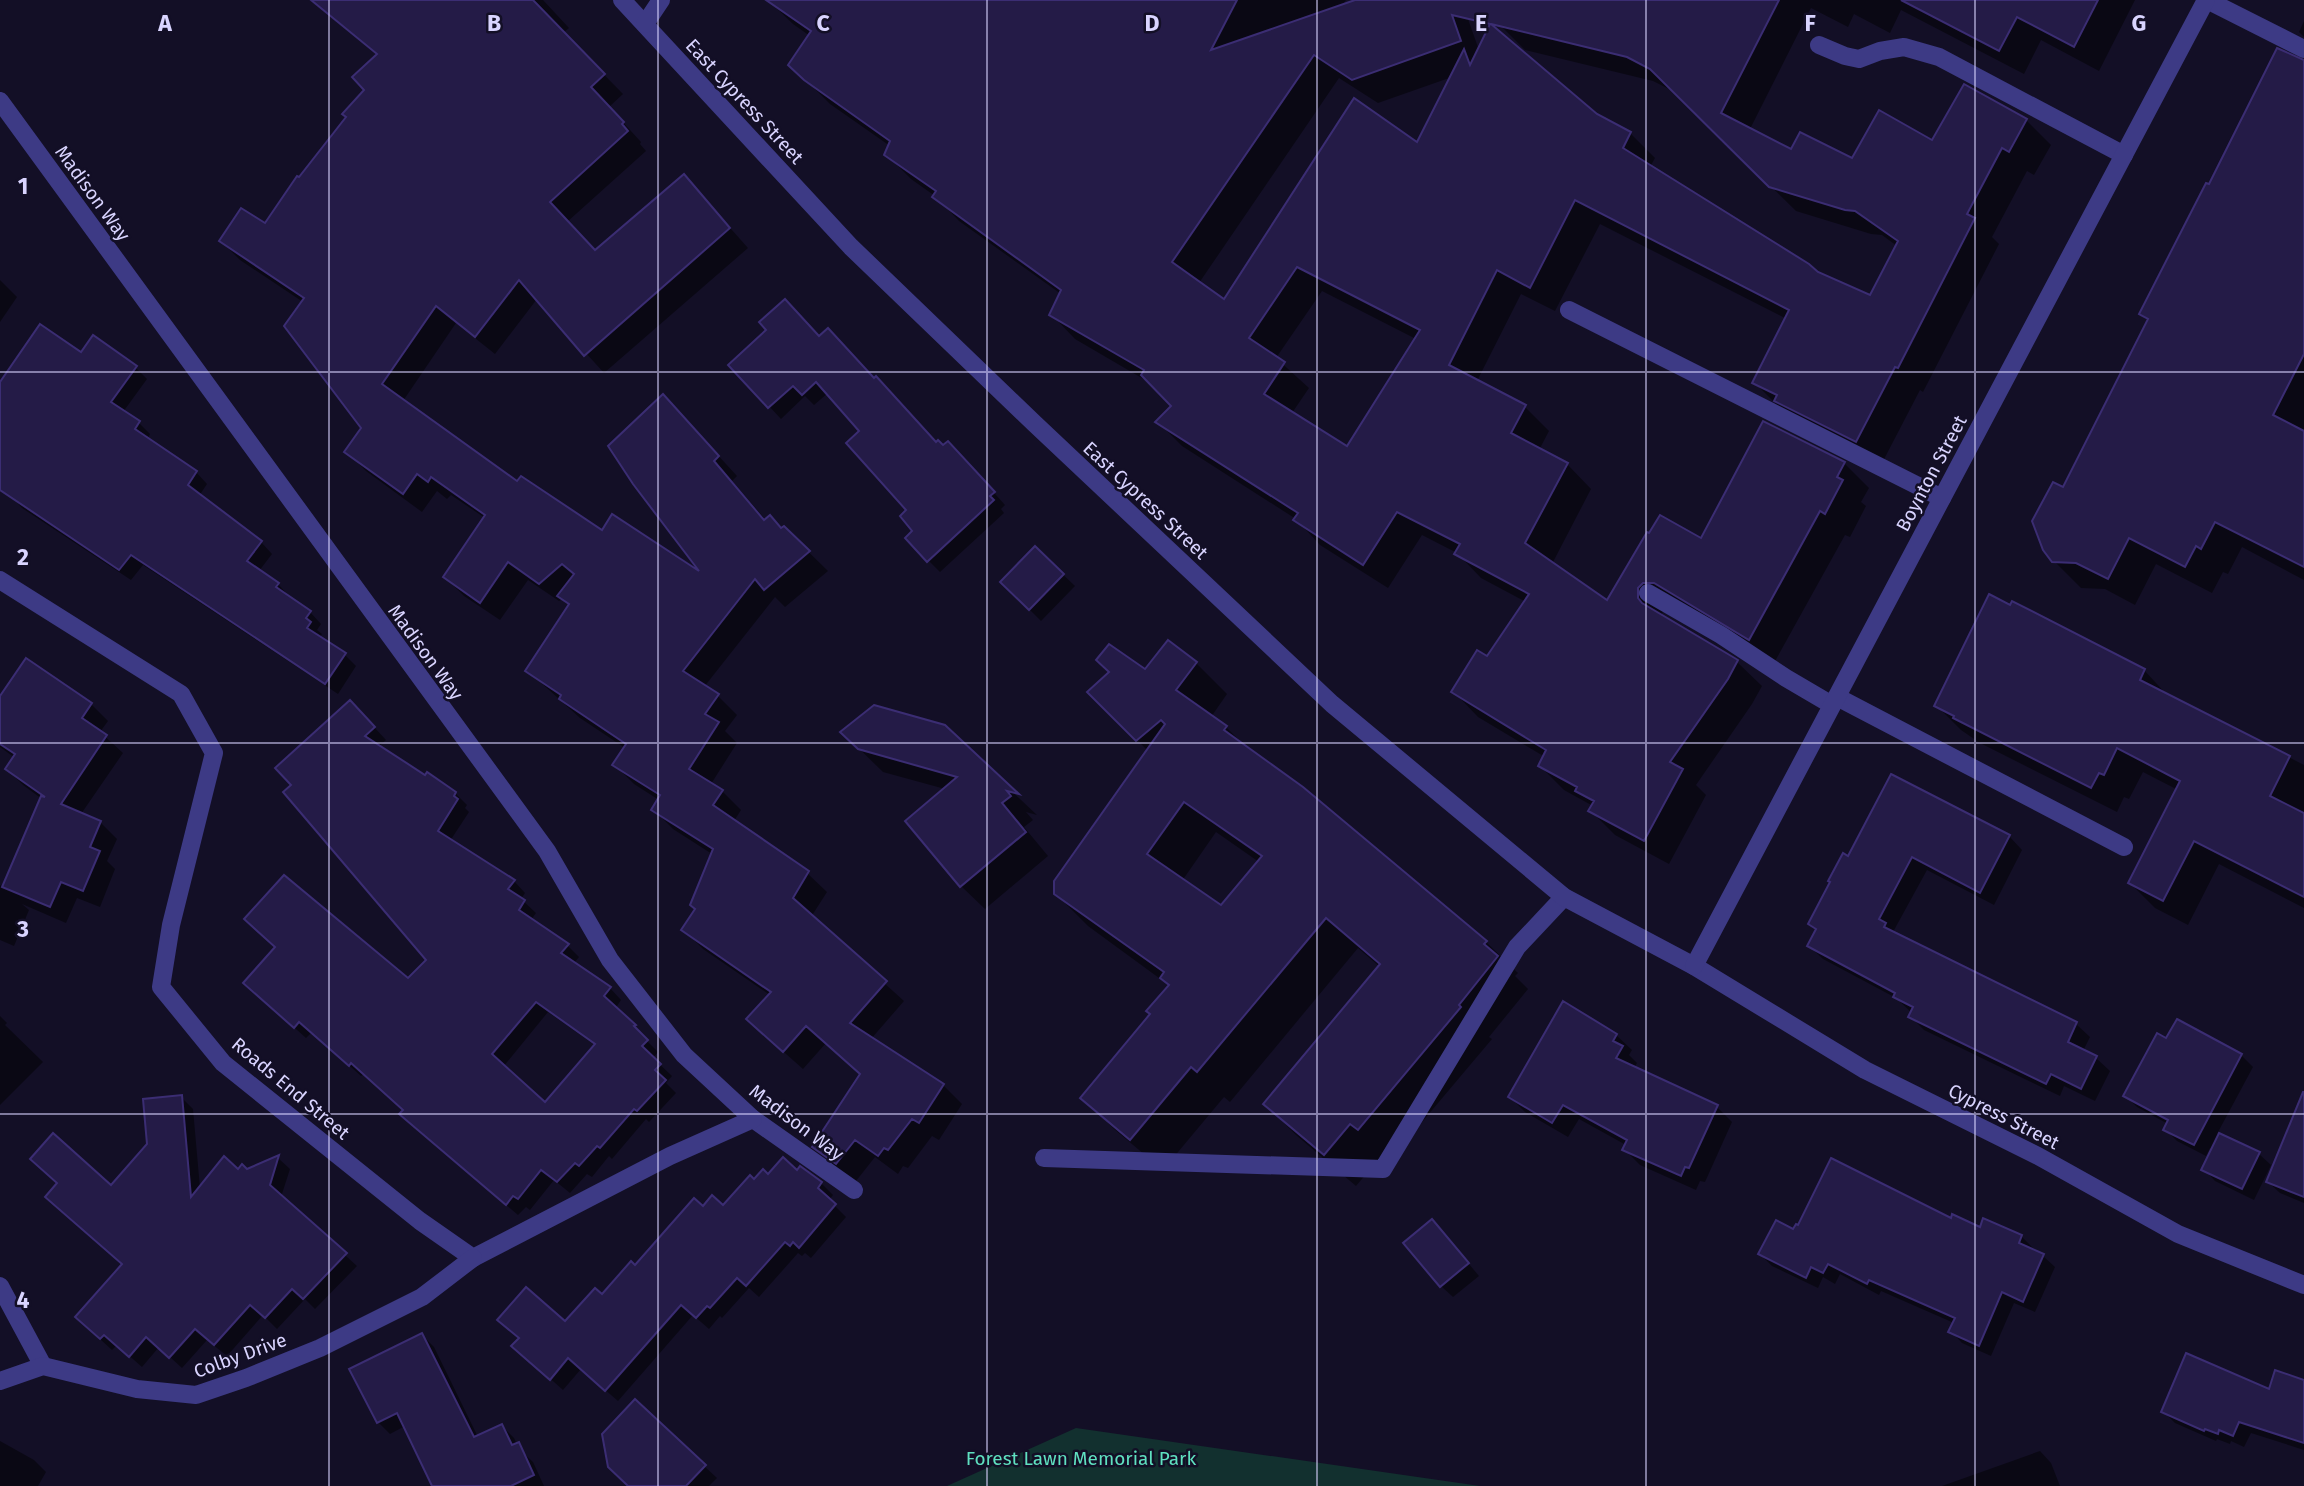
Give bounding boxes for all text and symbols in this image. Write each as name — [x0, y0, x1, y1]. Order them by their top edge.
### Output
text: A — [157, 9, 172, 37]
text: B — [487, 9, 501, 37]
text: C — [816, 9, 830, 37]
text: D — [1145, 9, 1160, 37]
text: E — [1475, 9, 1487, 37]
text: F — [1804, 9, 1816, 37]
text: G — [2132, 9, 2146, 37]
street label: East Cypress Street — [681, 34, 809, 169]
street label: Madison Way — [50, 141, 135, 246]
text: 1 — [18, 172, 28, 200]
street label: Boynton Street — [1891, 411, 1972, 535]
street label: East Cypress Street — [1078, 437, 1213, 564]
text: 2 — [17, 543, 29, 571]
street label: Madison Way — [383, 600, 468, 705]
text: 3 — [16, 915, 29, 943]
street label: Roads End Street — [227, 1032, 354, 1144]
street label: Madison Way — [745, 1079, 849, 1166]
street label: Cypress Street — [1944, 1079, 2063, 1154]
text: 4 — [17, 1286, 30, 1314]
street label: Colby Drive — [191, 1328, 290, 1383]
park label: Forest Lawn Memorial Park — [966, 1447, 1196, 1470]

